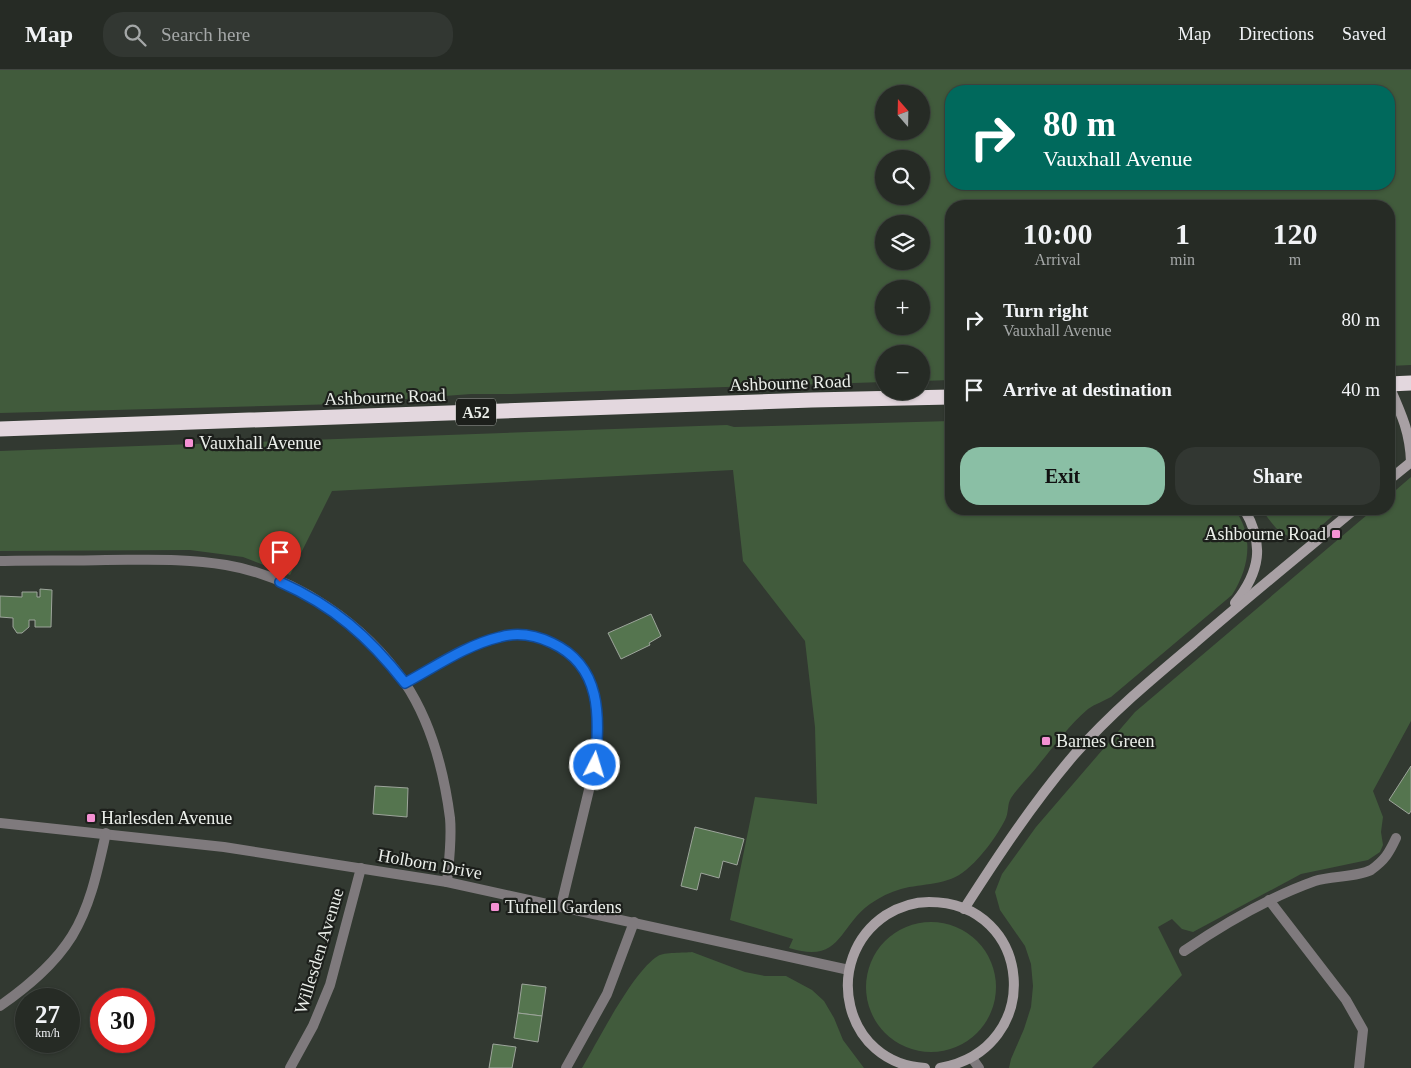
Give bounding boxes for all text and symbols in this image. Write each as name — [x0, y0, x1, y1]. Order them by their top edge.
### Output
search box — [103, 12, 453, 57]
text: Map — [25, 21, 73, 47]
icon: search — [121, 21, 149, 49]
text: Search here — [161, 24, 250, 45]
text: Map — [1178, 24, 1211, 44]
text: Directions — [1239, 24, 1314, 44]
text: Saved — [1342, 24, 1386, 44]
north arrow — [875, 85, 930, 140]
map controls — [875, 85, 930, 400]
icon: right — [960, 105, 1025, 170]
text: 80 m — [1043, 105, 1116, 144]
text: Vauxhall Avenue — [1043, 146, 1192, 171]
button: search — [875, 150, 930, 205]
button: layers — [875, 215, 930, 270]
text: 10:00 — [1023, 217, 1093, 250]
text: 1 — [1175, 217, 1190, 250]
text: 120 — [1272, 217, 1317, 250]
text: Arrival — [1034, 251, 1081, 268]
text: min — [1170, 251, 1195, 268]
text: m — [1289, 251, 1301, 268]
button: + — [875, 280, 930, 335]
text: Turn right — [1003, 300, 1088, 321]
icon: right — [960, 306, 988, 334]
text: 80 m — [1341, 309, 1380, 330]
text: Vauxhall Avenue — [1003, 322, 1112, 339]
button: − — [875, 345, 930, 400]
street label: Ashbourne Road — [729, 371, 851, 395]
icon: arrive — [960, 376, 988, 404]
text: Arrive at destination — [1003, 379, 1172, 400]
text: 40 m — [1341, 379, 1380, 400]
street label: Ashbourne Road — [324, 385, 446, 409]
road number: A52 — [456, 398, 496, 426]
place label: Vauxhall Avenue — [199, 433, 321, 453]
marker: Vauxhall Avenue — [183, 437, 195, 449]
button: Exit — [960, 447, 1165, 505]
button: Share — [1175, 447, 1380, 505]
place label: Ashbourne Road — [1205, 524, 1326, 544]
marker: Ashbourne Road — [1330, 528, 1342, 540]
pin — [259, 531, 301, 582]
icon: arrive — [266, 538, 294, 566]
place label: Barnes Green — [1056, 731, 1154, 751]
marker: Barnes Green — [1040, 735, 1052, 747]
position arrow — [568, 738, 620, 790]
place label: Harlesden Avenue — [101, 808, 232, 828]
marker: Harlesden Avenue — [85, 812, 97, 824]
street label: Holborn Drive — [376, 845, 484, 883]
street label: Willesden Avenue — [290, 886, 348, 1016]
place label: Tufnell Gardens — [505, 897, 622, 917]
marker: Tufnell Gardens — [489, 901, 501, 913]
speed limit sign: 30 — [90, 988, 155, 1053]
text: 27 — [35, 1001, 60, 1028]
text: km/h — [35, 1026, 60, 1040]

